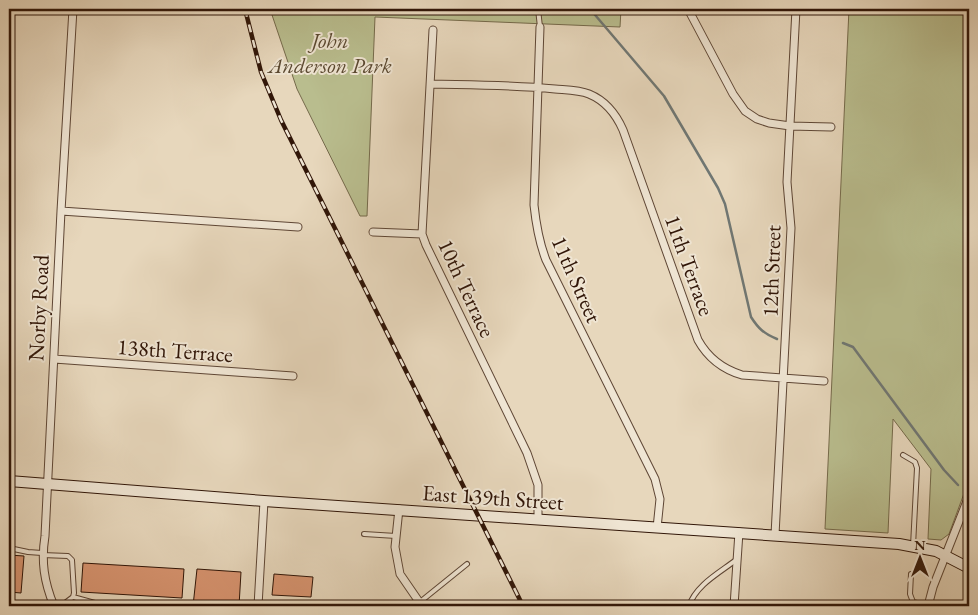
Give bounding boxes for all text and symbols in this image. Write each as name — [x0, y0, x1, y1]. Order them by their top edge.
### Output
park label: John Anderson Park — [266, 26, 392, 80]
street label: 11th Terrace — [658, 211, 721, 320]
street label: 12th Street — [755, 224, 788, 318]
street label: 11th Street — [545, 231, 609, 327]
street label: 10th Terrace — [431, 234, 502, 342]
street label: Norby Road — [21, 253, 56, 362]
street label: 138th Terrace — [116, 332, 234, 369]
street label: East 139th Street — [421, 478, 565, 517]
north arrow — [896, 532, 946, 582]
text: N — [914, 536, 926, 554]

